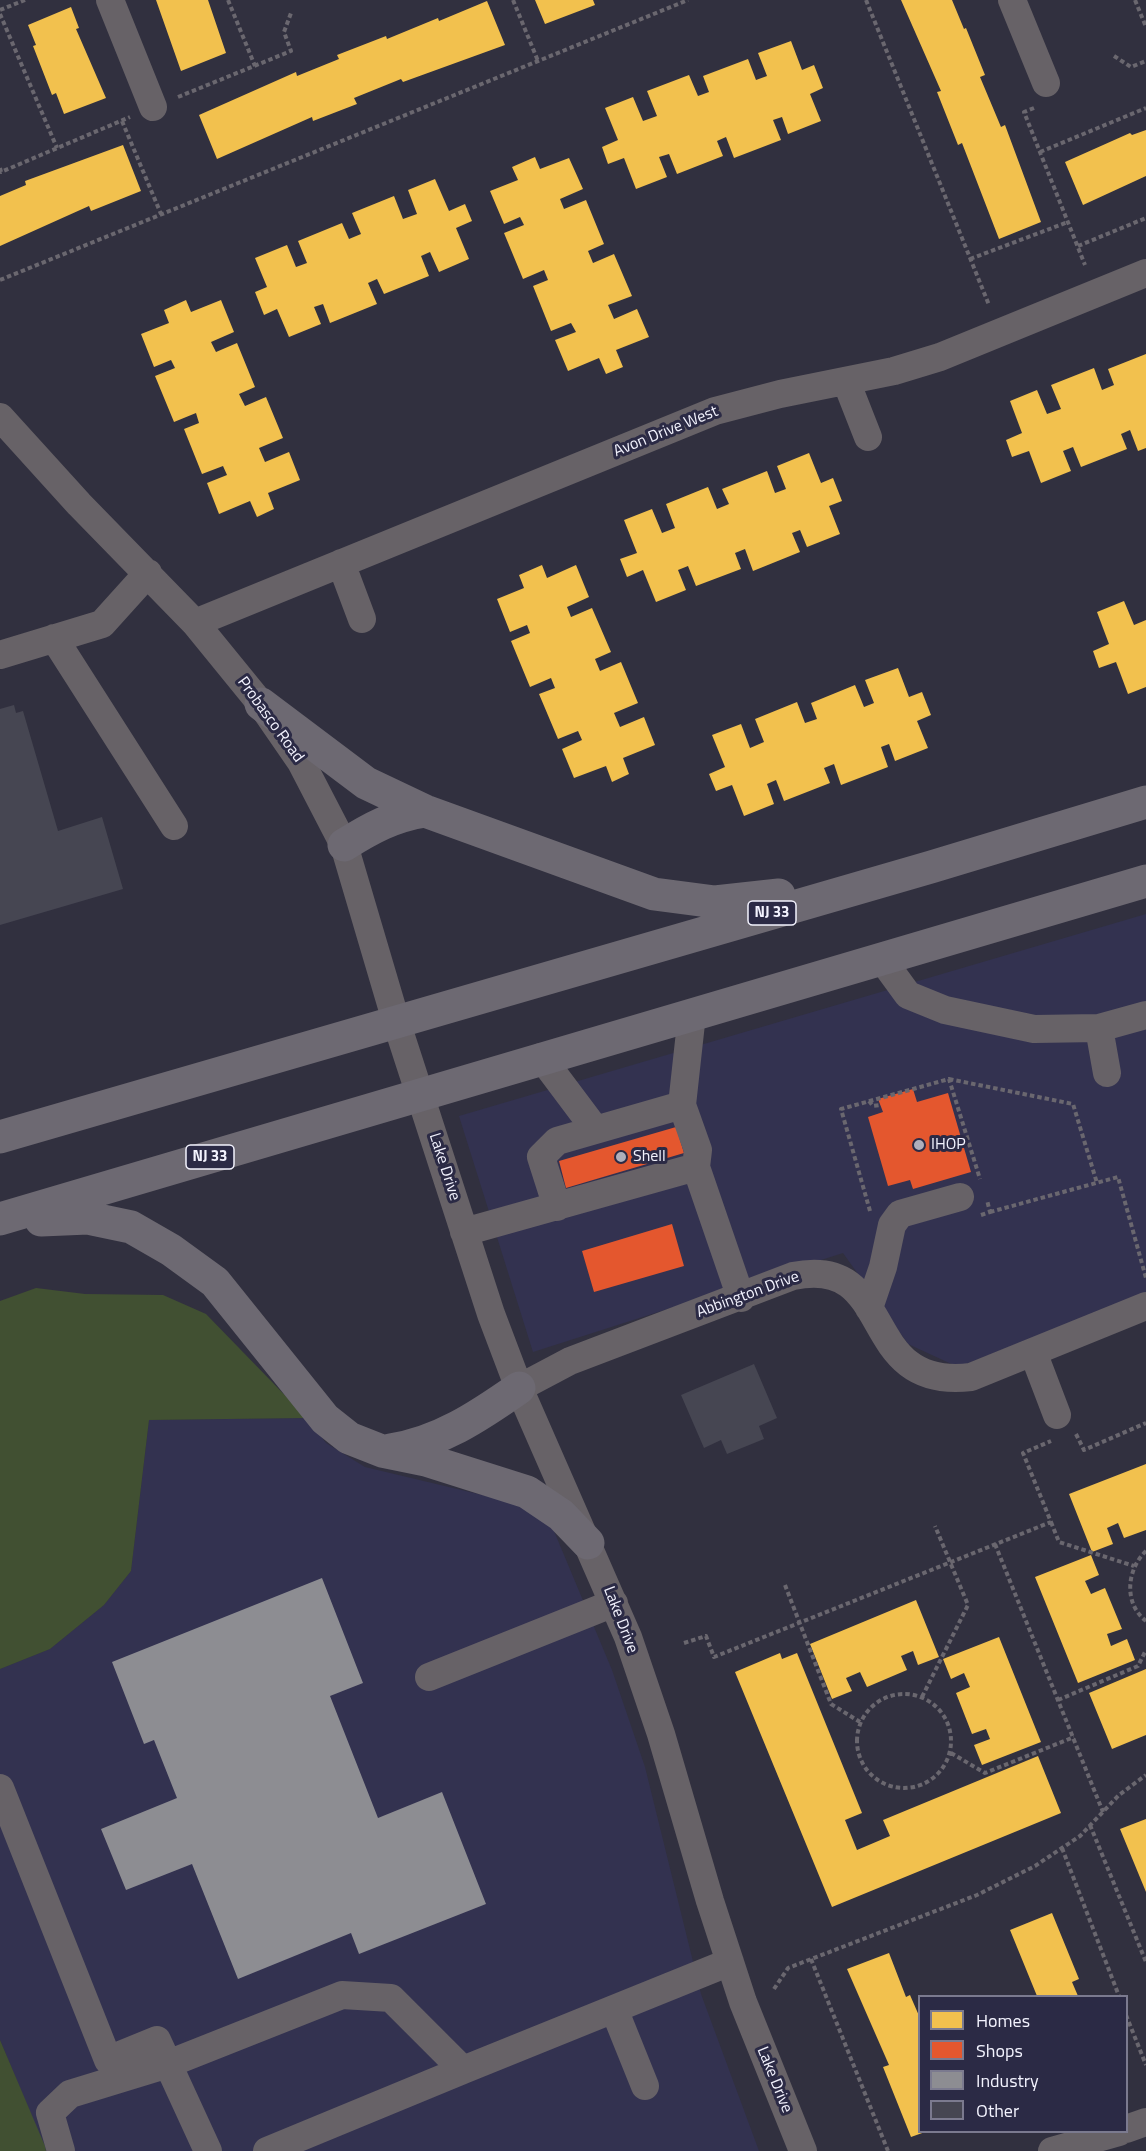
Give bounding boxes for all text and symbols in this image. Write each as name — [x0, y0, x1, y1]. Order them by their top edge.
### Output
street label: Avon Drive West — [611, 402, 721, 462]
street label: Probasco Road — [233, 674, 307, 766]
road number: NJ 33 — [748, 901, 796, 925]
street label: Lake Drive — [424, 1131, 464, 1203]
place label: IHOP — [931, 1135, 966, 1155]
marker: IHOP — [912, 1138, 926, 1152]
road number: NJ 33 — [186, 1145, 234, 1169]
place label: Shell — [633, 1147, 666, 1167]
marker: Shell — [614, 1150, 628, 1164]
street label: Abbington Drive — [694, 1268, 802, 1322]
street label: Lake Drive — [599, 1584, 641, 1656]
legend — [918, 1995, 1128, 2133]
text: Homes — [976, 2007, 1030, 2034]
text: Shops — [976, 2037, 1023, 2064]
street label: Lake Drive — [752, 2044, 796, 2116]
text: Industry — [976, 2067, 1039, 2094]
text: Other — [976, 2097, 1019, 2124]

